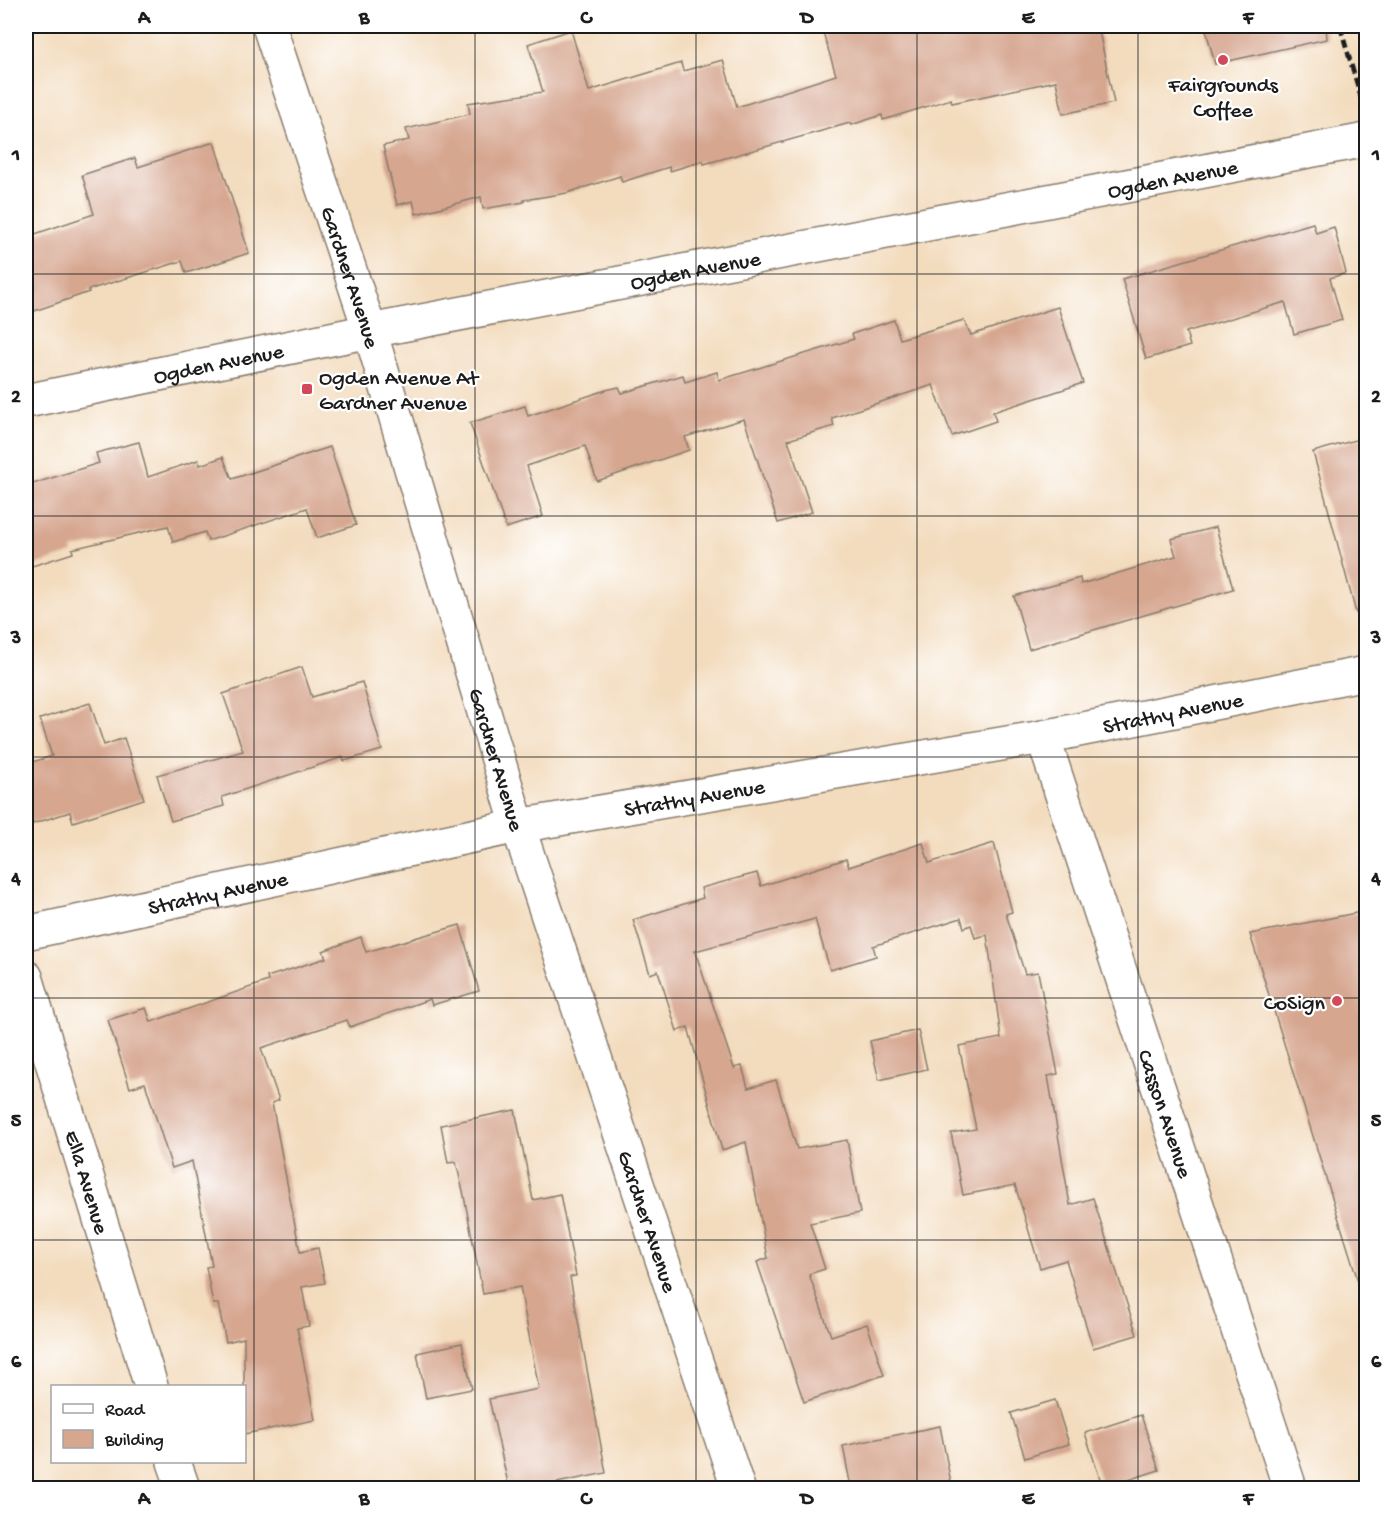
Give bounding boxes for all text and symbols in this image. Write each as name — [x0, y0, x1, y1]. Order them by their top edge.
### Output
text: A — [137, 8, 152, 31]
text: B — [358, 8, 370, 31]
text: C — [580, 8, 594, 31]
text: D — [798, 8, 814, 31]
text: E — [1022, 8, 1036, 31]
text: F — [1242, 8, 1255, 31]
marker: Fairgrounds Coffee — [1216, 53, 1230, 67]
place label: Fairgrounds Coffee — [1167, 74, 1279, 125]
text: 1 — [11, 145, 20, 168]
text: 1 — [1371, 145, 1380, 168]
street label: Ogden Avenue — [1106, 156, 1241, 206]
street label: Gardner Avenue — [313, 204, 384, 352]
street label: Ogden Avenue — [629, 247, 764, 298]
street label: Ogden Avenue — [152, 340, 287, 392]
place label: Ogden Avenue At Gardner Avenue — [319, 367, 480, 418]
marker: Ogden Avenue At Gardner Avenue — [300, 382, 314, 396]
text: 2 — [11, 387, 21, 410]
text: 2 — [1371, 387, 1381, 410]
text: 3 — [10, 628, 21, 651]
text: 3 — [1370, 628, 1381, 651]
street label: Gardner Avenue — [461, 686, 528, 835]
street label: Strathy Avenue — [1101, 689, 1246, 742]
street label: Strathy Avenue — [622, 775, 768, 825]
street label: Strathy Avenue — [146, 867, 291, 923]
text: 4 — [10, 869, 21, 892]
text: 4 — [1370, 869, 1381, 892]
place label: CoSign — [1264, 992, 1326, 1018]
marker: CoSign — [1330, 994, 1344, 1008]
street label: Casson Avenue — [1130, 1047, 1196, 1183]
text: 5 — [11, 1111, 22, 1134]
text: 5 — [1371, 1111, 1382, 1134]
street label: Ella Avenue — [57, 1128, 113, 1238]
street label: Gardner Avenue — [610, 1148, 681, 1297]
text: 6 — [11, 1352, 22, 1375]
text: 6 — [1371, 1352, 1382, 1375]
legend — [51, 1385, 246, 1463]
text: Road — [105, 1401, 146, 1422]
text: Building — [104, 1431, 164, 1452]
text: A — [137, 1489, 152, 1512]
text: B — [358, 1489, 370, 1512]
text: C — [580, 1489, 594, 1512]
text: D — [798, 1489, 814, 1512]
text: E — [1022, 1489, 1036, 1512]
text: F — [1242, 1489, 1255, 1512]

